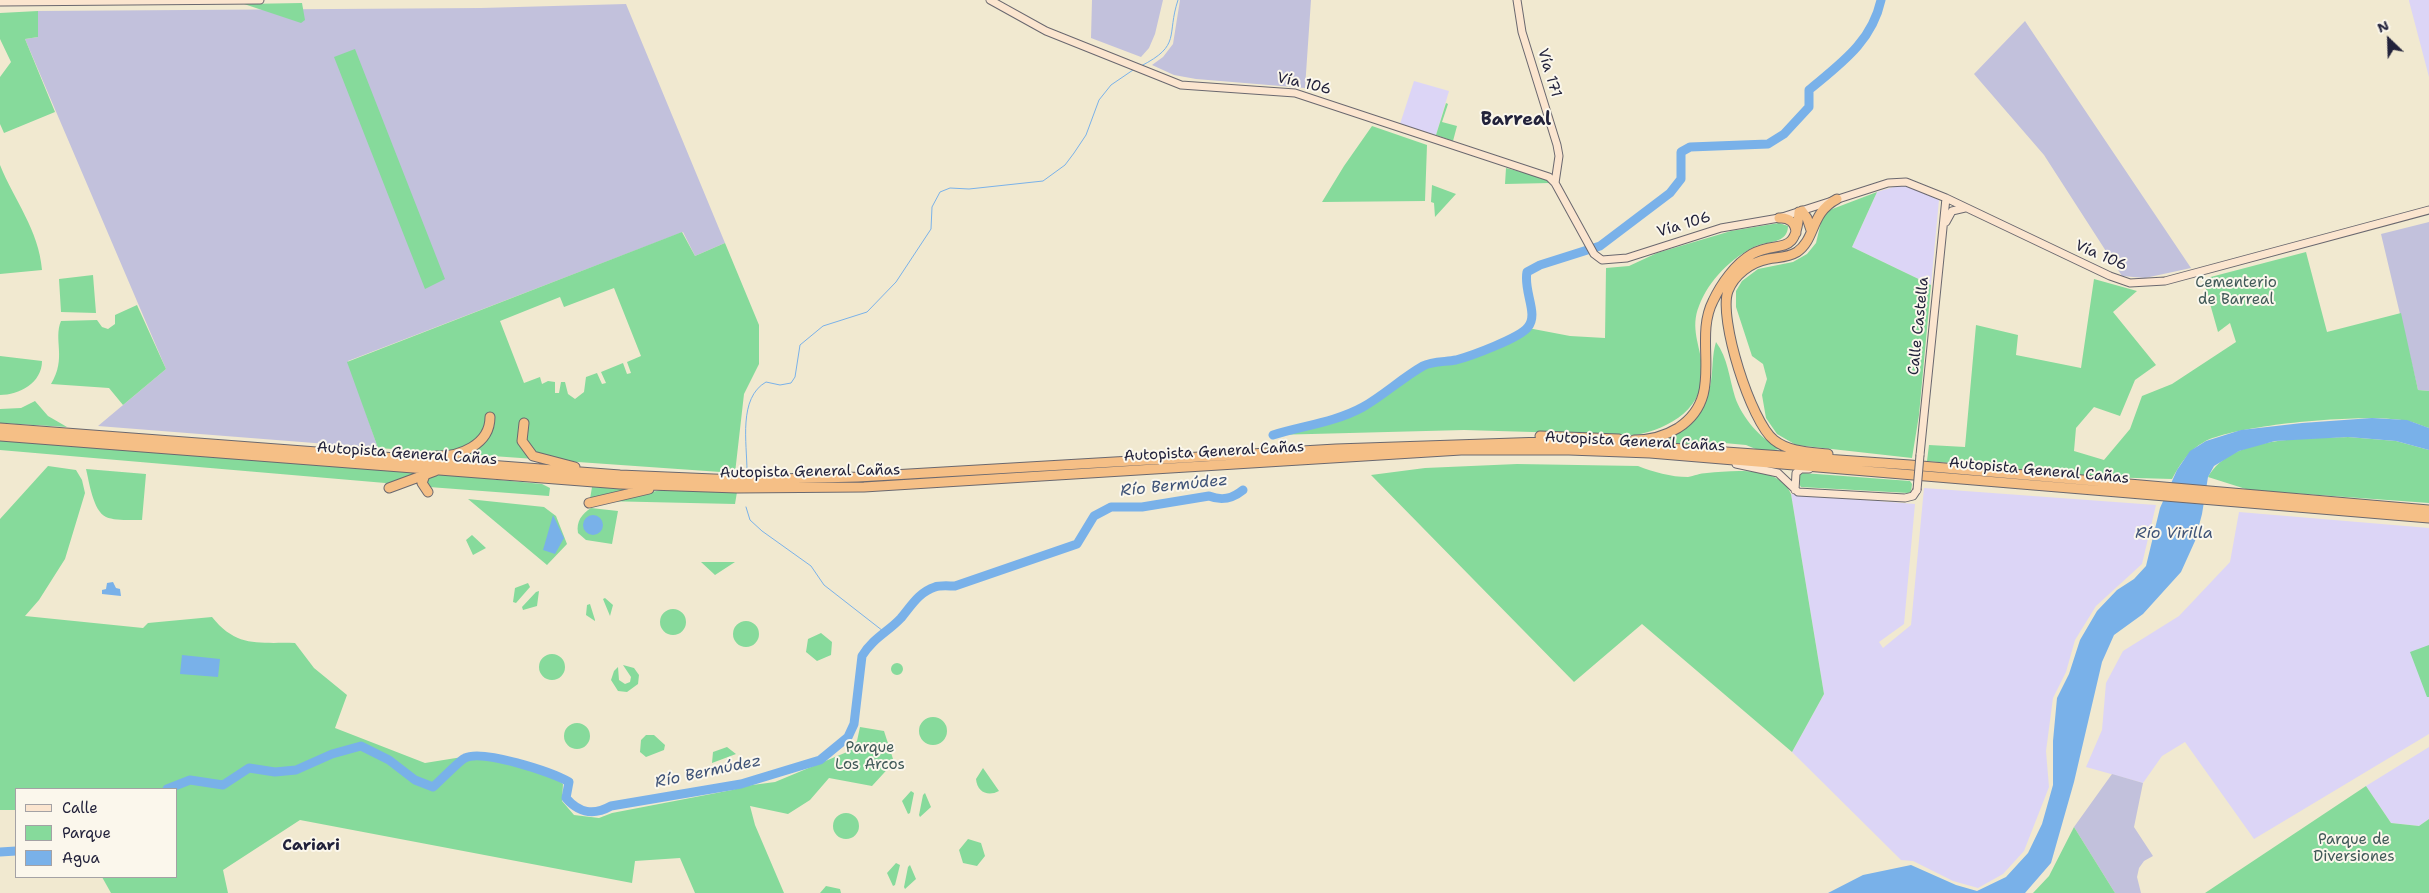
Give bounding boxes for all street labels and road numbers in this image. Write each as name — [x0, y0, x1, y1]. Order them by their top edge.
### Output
street label: Vía 171 — [1533, 47, 1565, 99]
street label: Vía 106 — [1275, 69, 1333, 99]
street label: Vía 106 — [1655, 208, 1713, 242]
street label: Vía 106 — [2072, 237, 2130, 275]
street label: Calle Castella — [1905, 276, 1933, 376]
street label: Autopista General Cañas — [1544, 428, 1726, 456]
street label: Autopista General Cañas — [1123, 438, 1305, 466]
street label: Autopista General Cañas — [316, 439, 498, 469]
street label: Autopista General Cañas — [1948, 454, 2130, 488]
street label: Autopista General Cañas — [719, 461, 901, 483]

